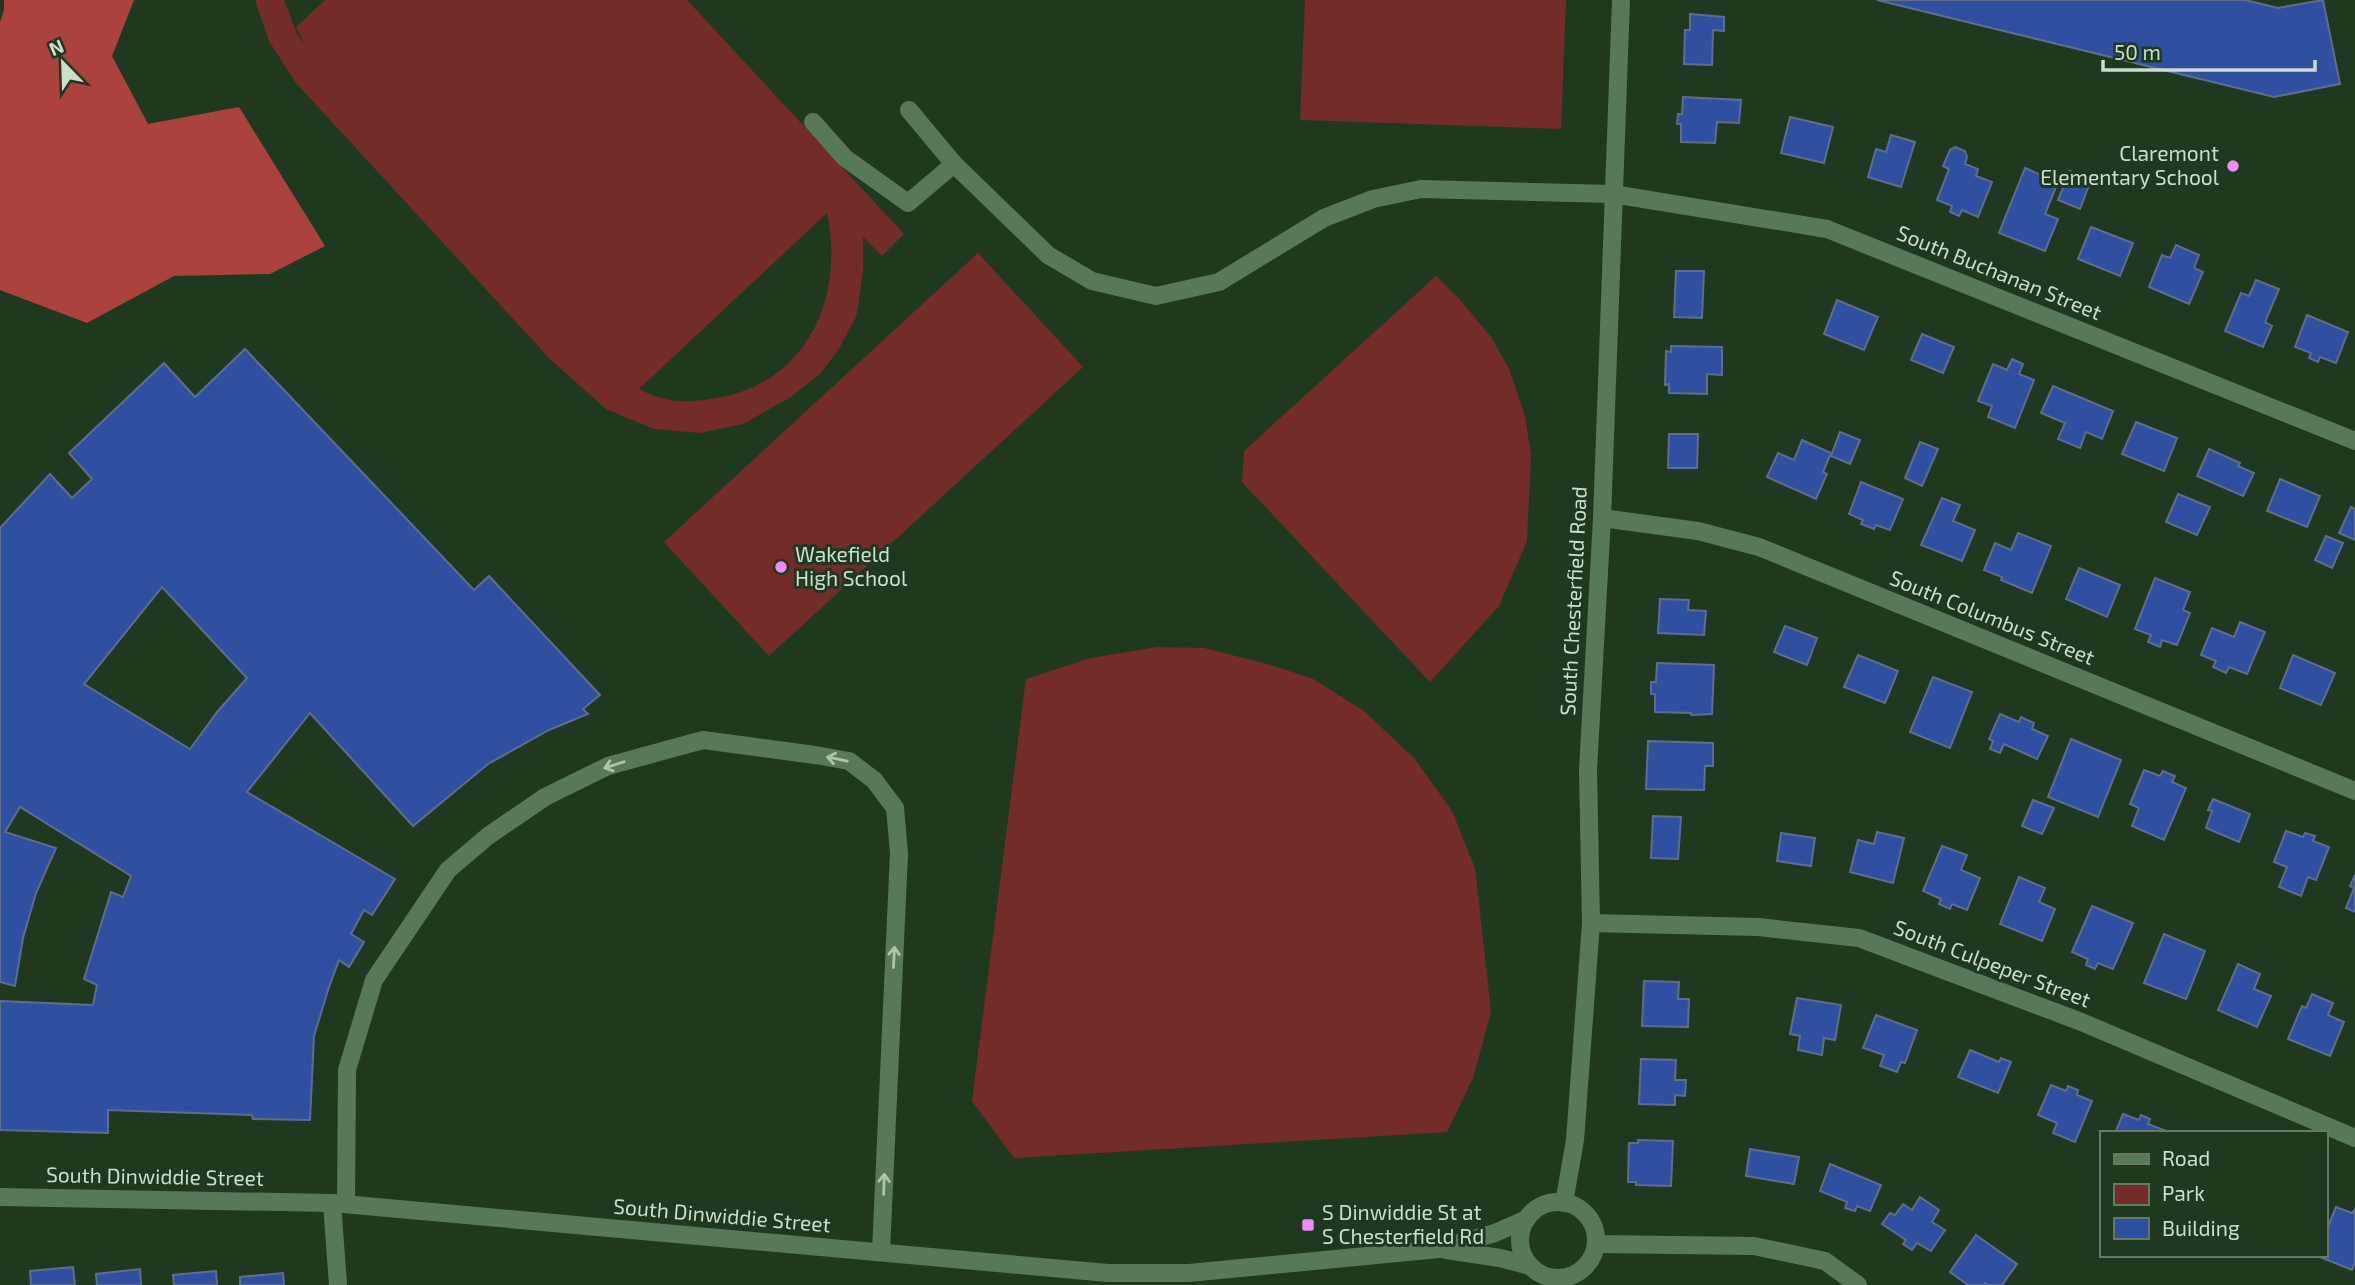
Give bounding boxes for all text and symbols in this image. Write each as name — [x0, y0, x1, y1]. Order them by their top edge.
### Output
north arrow — [28, 28, 98, 98]
scale bar — [2103, 28, 2315, 72]
text: N — [45, 34, 67, 60]
text: 50 m — [2114, 39, 2161, 64]
place label: Claremont Elementary School — [2040, 140, 2220, 189]
marker: Claremont Elementary School — [2225, 158, 2241, 174]
street label: South Buchanan Street — [1894, 219, 2106, 324]
street label: South Chesterfield Road — [1554, 486, 1591, 716]
place label: Wakefield High School — [795, 541, 908, 590]
marker: Wakefield High School — [773, 559, 789, 575]
street label: South Columbus Street — [1886, 564, 2099, 669]
one-way arrow — [826, 752, 849, 766]
one-way arrow — [603, 759, 625, 772]
street label: South Culpeper Street — [1891, 914, 2094, 1012]
one-way arrow — [888, 945, 901, 968]
legend — [2100, 1131, 2327, 1257]
text: Road — [2162, 1145, 2210, 1170]
street label: South Dinwiddie Street — [46, 1161, 264, 1190]
one-way arrow — [878, 1173, 891, 1196]
text: Park — [2162, 1180, 2205, 1205]
street label: South Dinwiddie Street — [612, 1193, 832, 1236]
place label: S Dinwiddie St at S Chesterfield Rd — [1322, 1199, 1484, 1248]
text: Building — [2162, 1215, 2240, 1240]
marker: S Dinwiddie St at S Chesterfield Rd — [1300, 1217, 1316, 1233]

